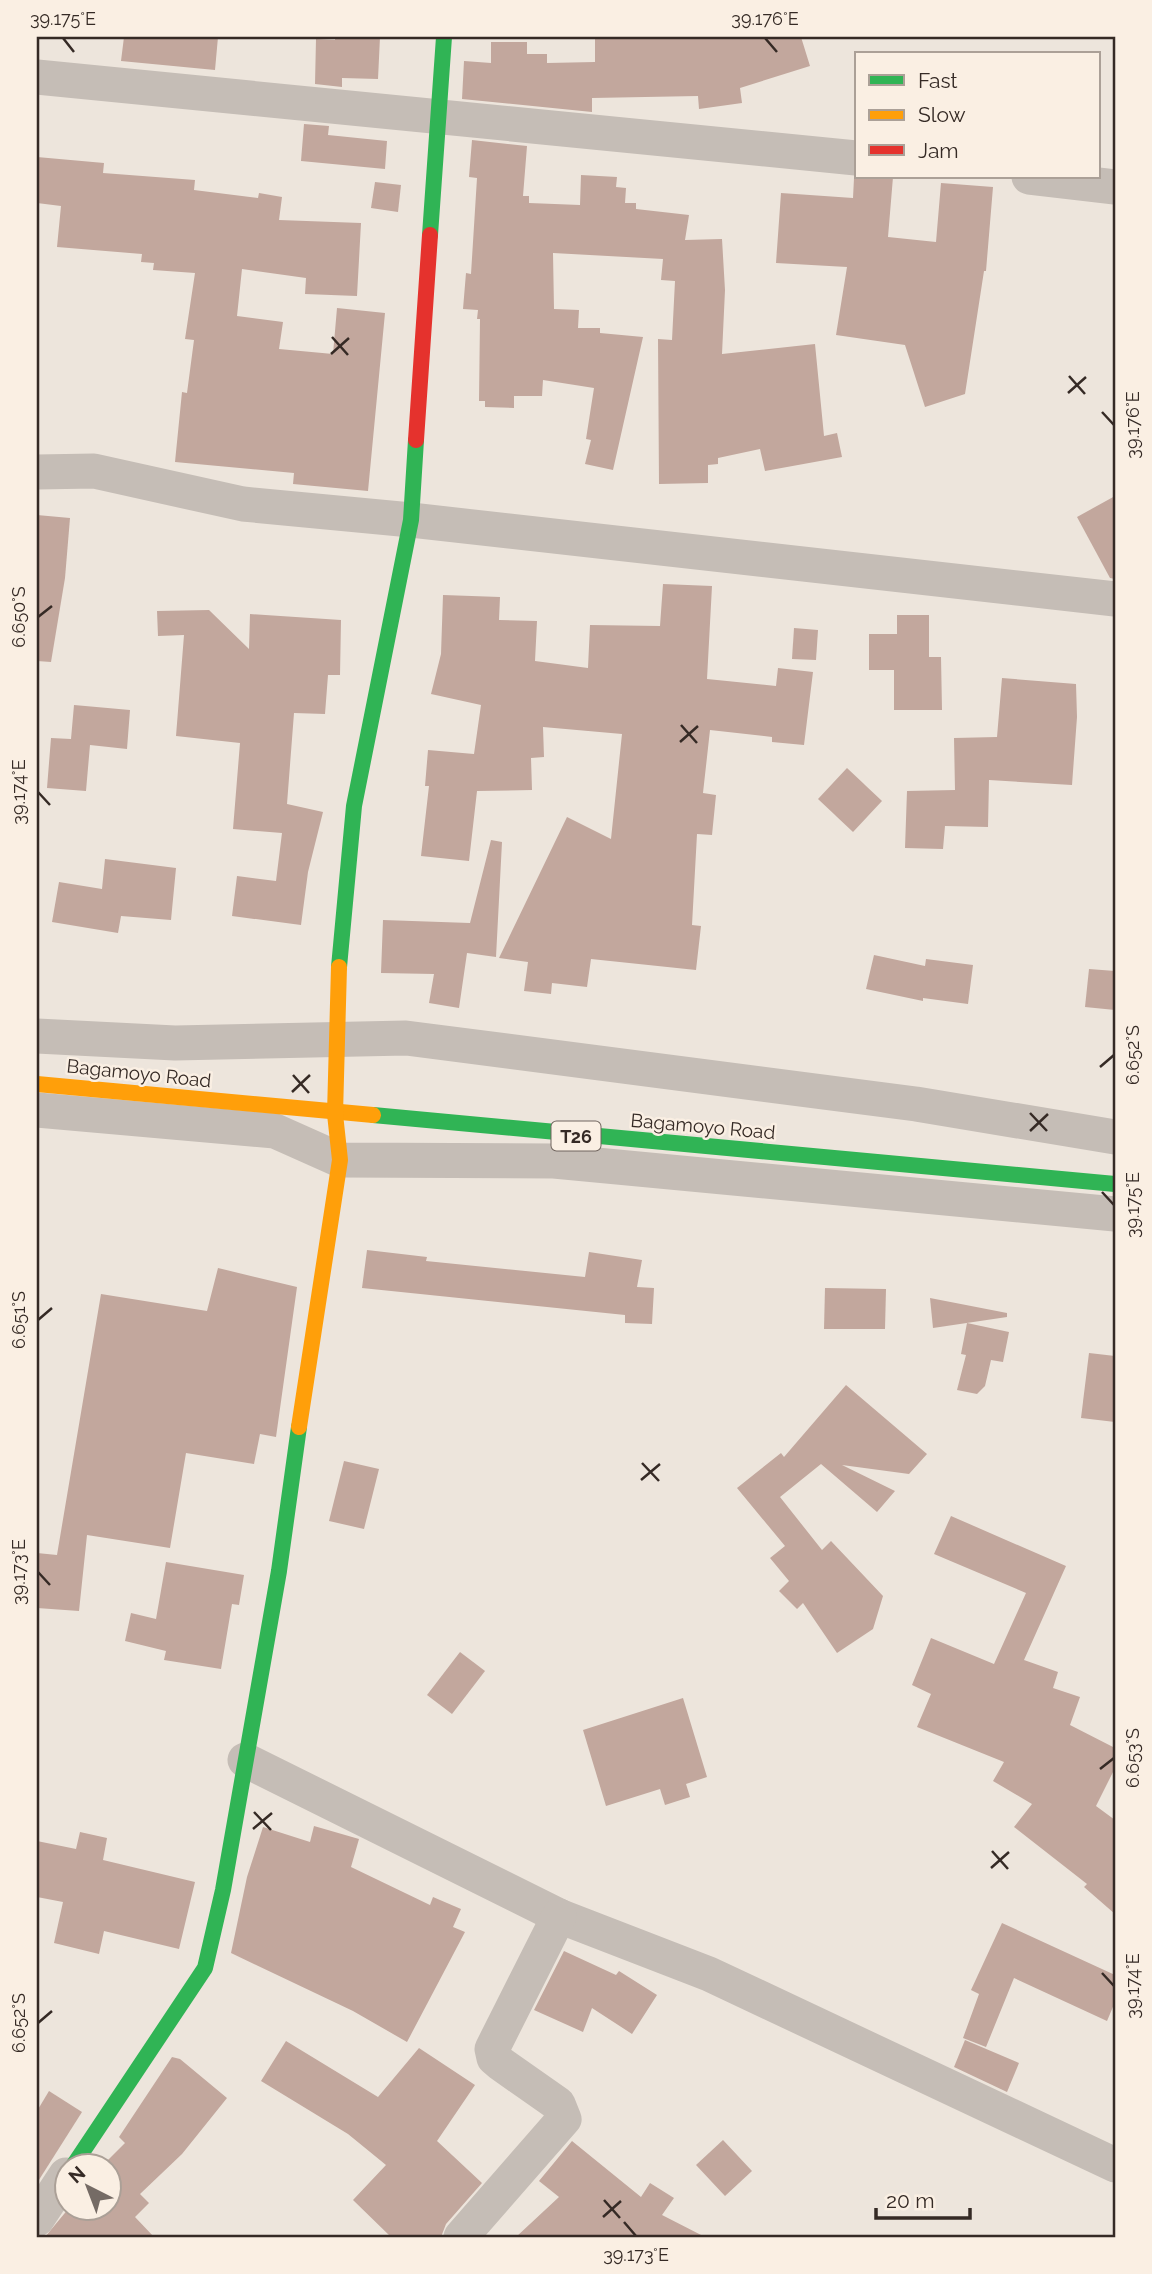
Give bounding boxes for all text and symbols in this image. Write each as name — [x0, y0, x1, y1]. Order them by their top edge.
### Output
text: 39.175°E — [30, 8, 96, 29]
text: 39.176°E — [731, 8, 799, 29]
legend — [855, 52, 1100, 178]
text: Fast — [918, 68, 958, 93]
text: Slow — [918, 102, 966, 127]
text: Jam — [918, 138, 959, 163]
text: 39.176°E — [1122, 391, 1143, 459]
text: 6.650°S — [8, 586, 29, 648]
text: 39.174°E — [8, 759, 29, 825]
text: 6.652°S — [1122, 1025, 1143, 1085]
street label: Bagamoyo Road — [66, 1054, 212, 1092]
street label: Bagamoyo Road — [630, 1109, 776, 1143]
road number: T26 — [552, 1121, 600, 1150]
text: 39.175°E — [1122, 1172, 1143, 1238]
text: 6.651°S — [8, 1291, 29, 1349]
text: 39.173°E — [8, 1539, 29, 1605]
text: 6.653°S — [1122, 1728, 1143, 1788]
text: 39.174°E — [1122, 1953, 1143, 2019]
text: 6.652°S — [8, 1993, 29, 2053]
north arrow — [52, 2152, 122, 2222]
text: N — [64, 2161, 89, 2187]
scale bar — [876, 2176, 970, 2220]
text: 20 m — [886, 2188, 934, 2213]
text: 39.173°E — [603, 2244, 669, 2265]

